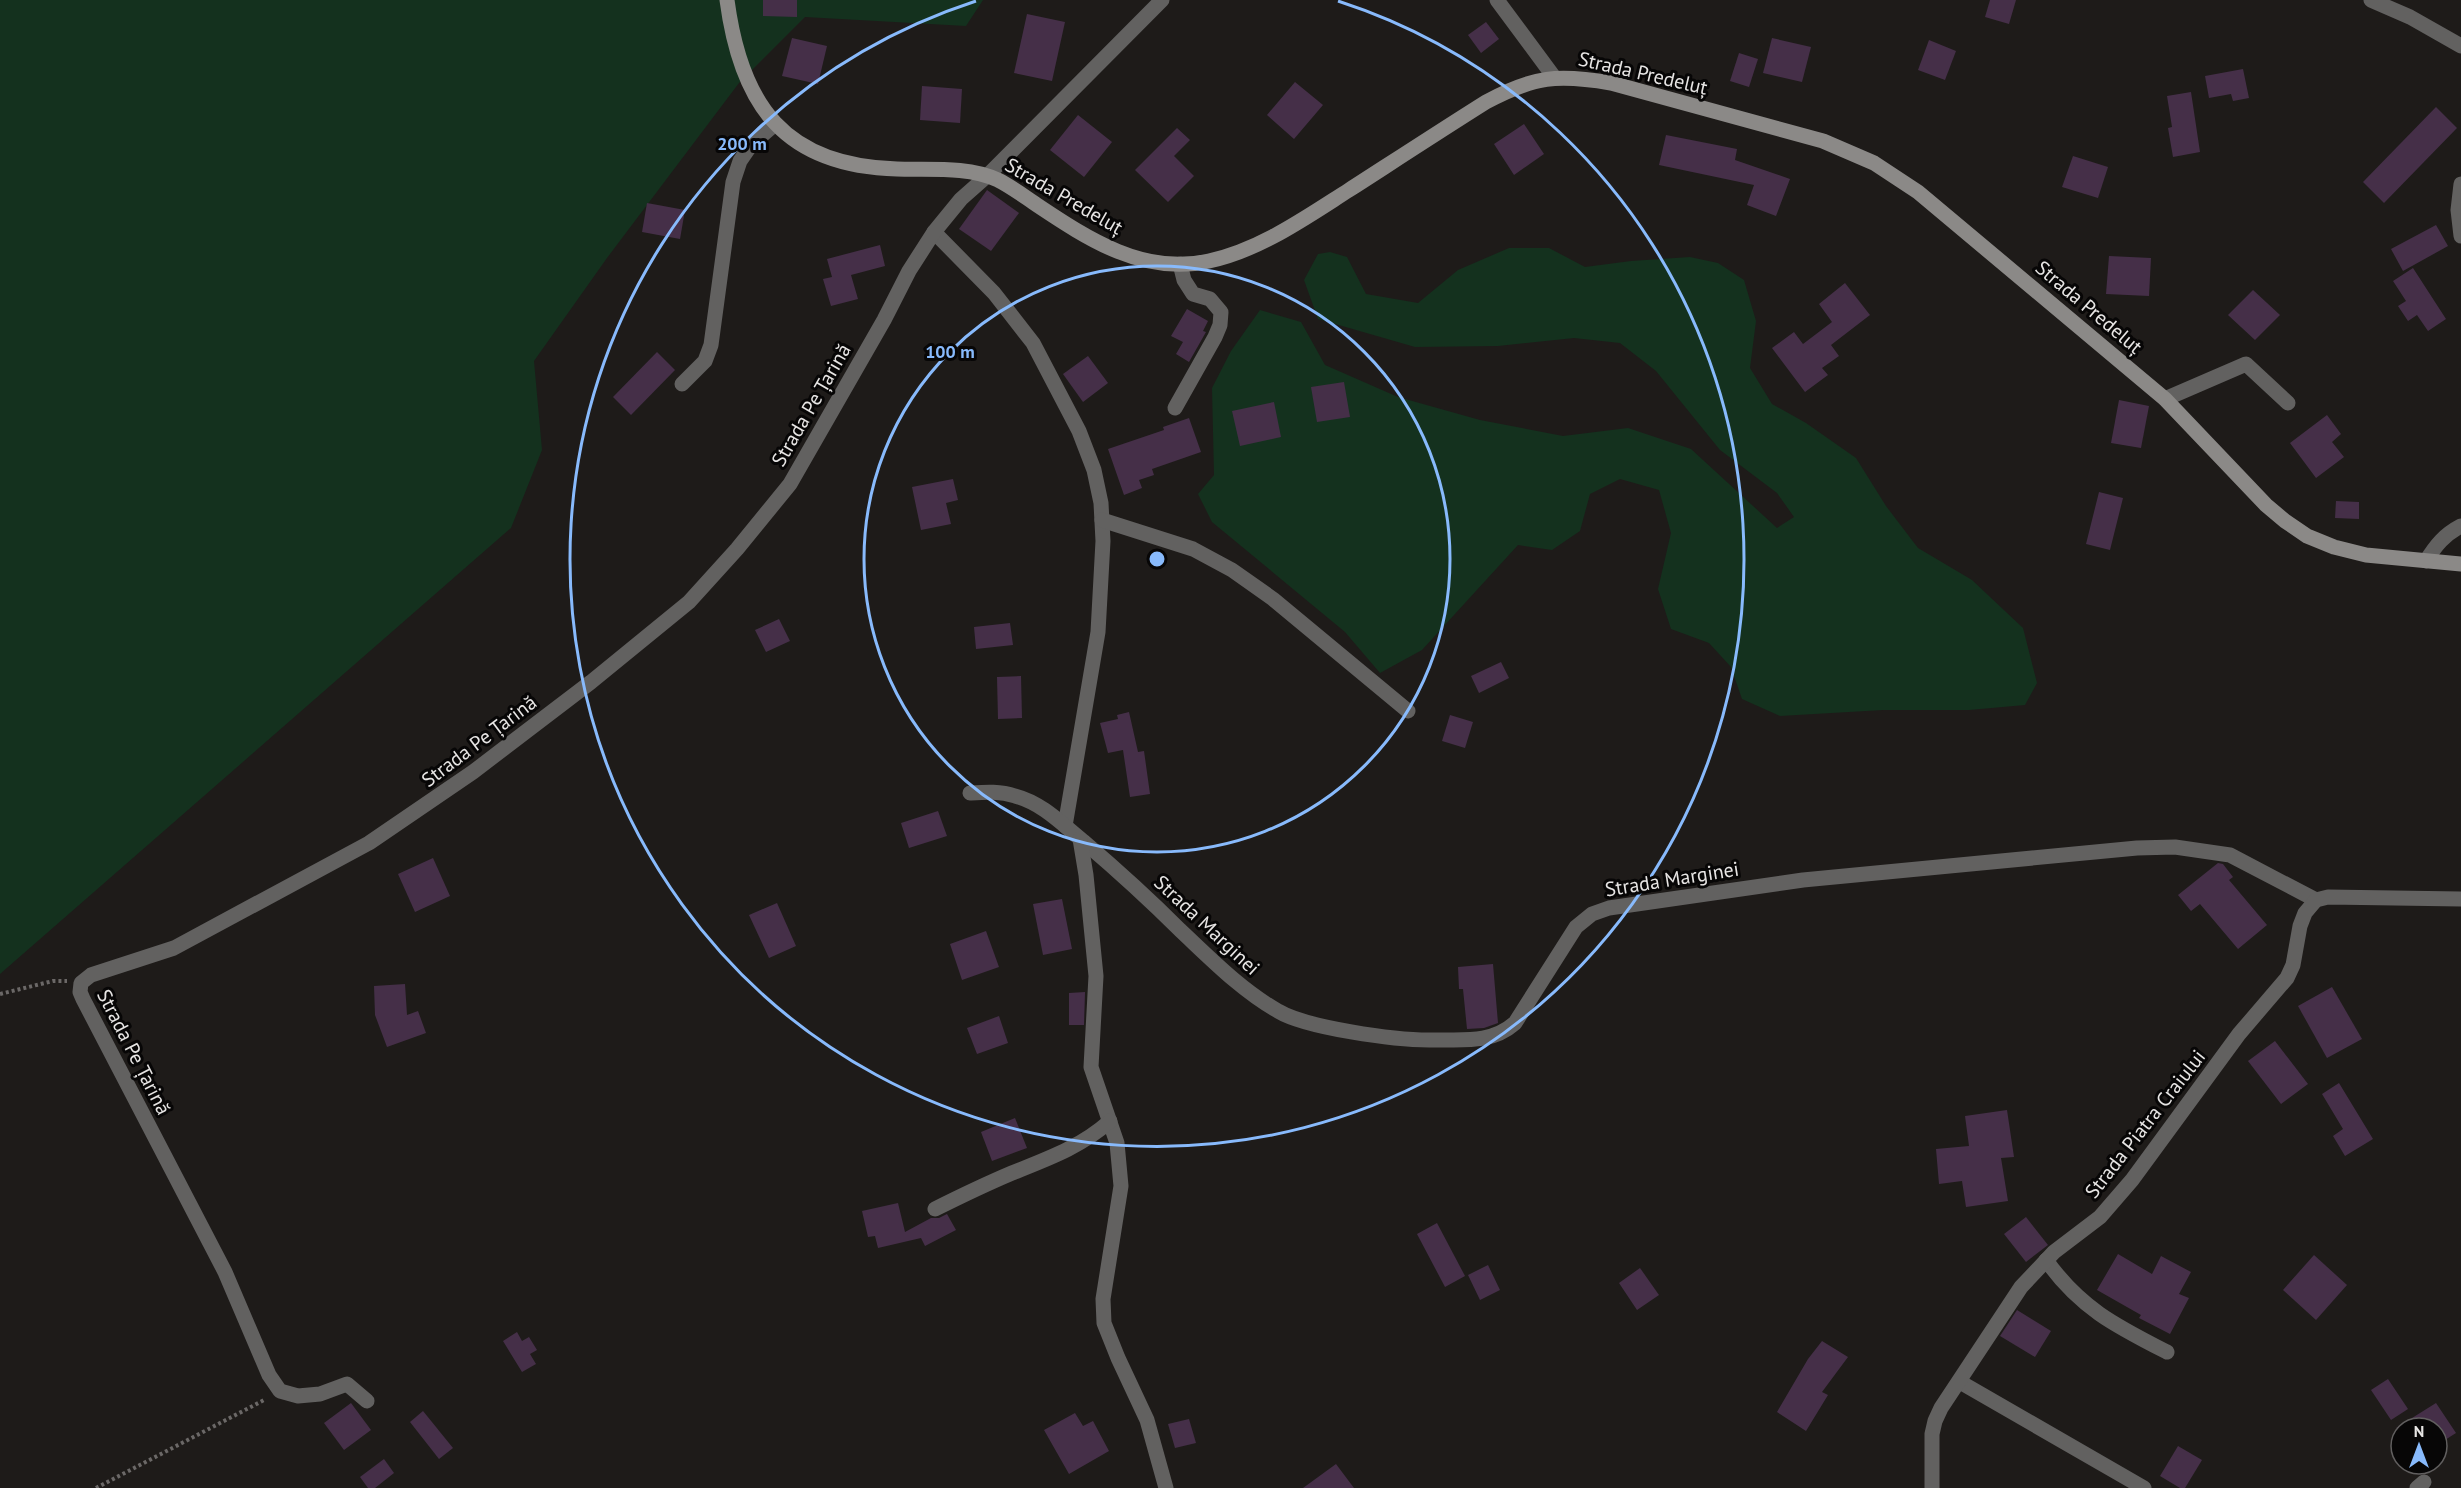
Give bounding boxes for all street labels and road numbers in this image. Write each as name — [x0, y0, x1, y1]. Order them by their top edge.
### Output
street label: Strada Predeluț — [1576, 45, 1710, 101]
street label: Strada Predeluț — [1000, 152, 1128, 240]
street label: Strada Predeluț — [2030, 255, 2148, 359]
street label: Strada Pe Țarină — [765, 339, 857, 471]
street label: Strada Pe Țarină — [416, 689, 542, 793]
street label: Strada Marginei — [1603, 856, 1741, 902]
street label: Strada Marginei — [1149, 869, 1265, 981]
street label: Strada Pe Țarină — [91, 985, 177, 1119]
street label: Strada Piatra Craiului — [2079, 1045, 2211, 1203]

